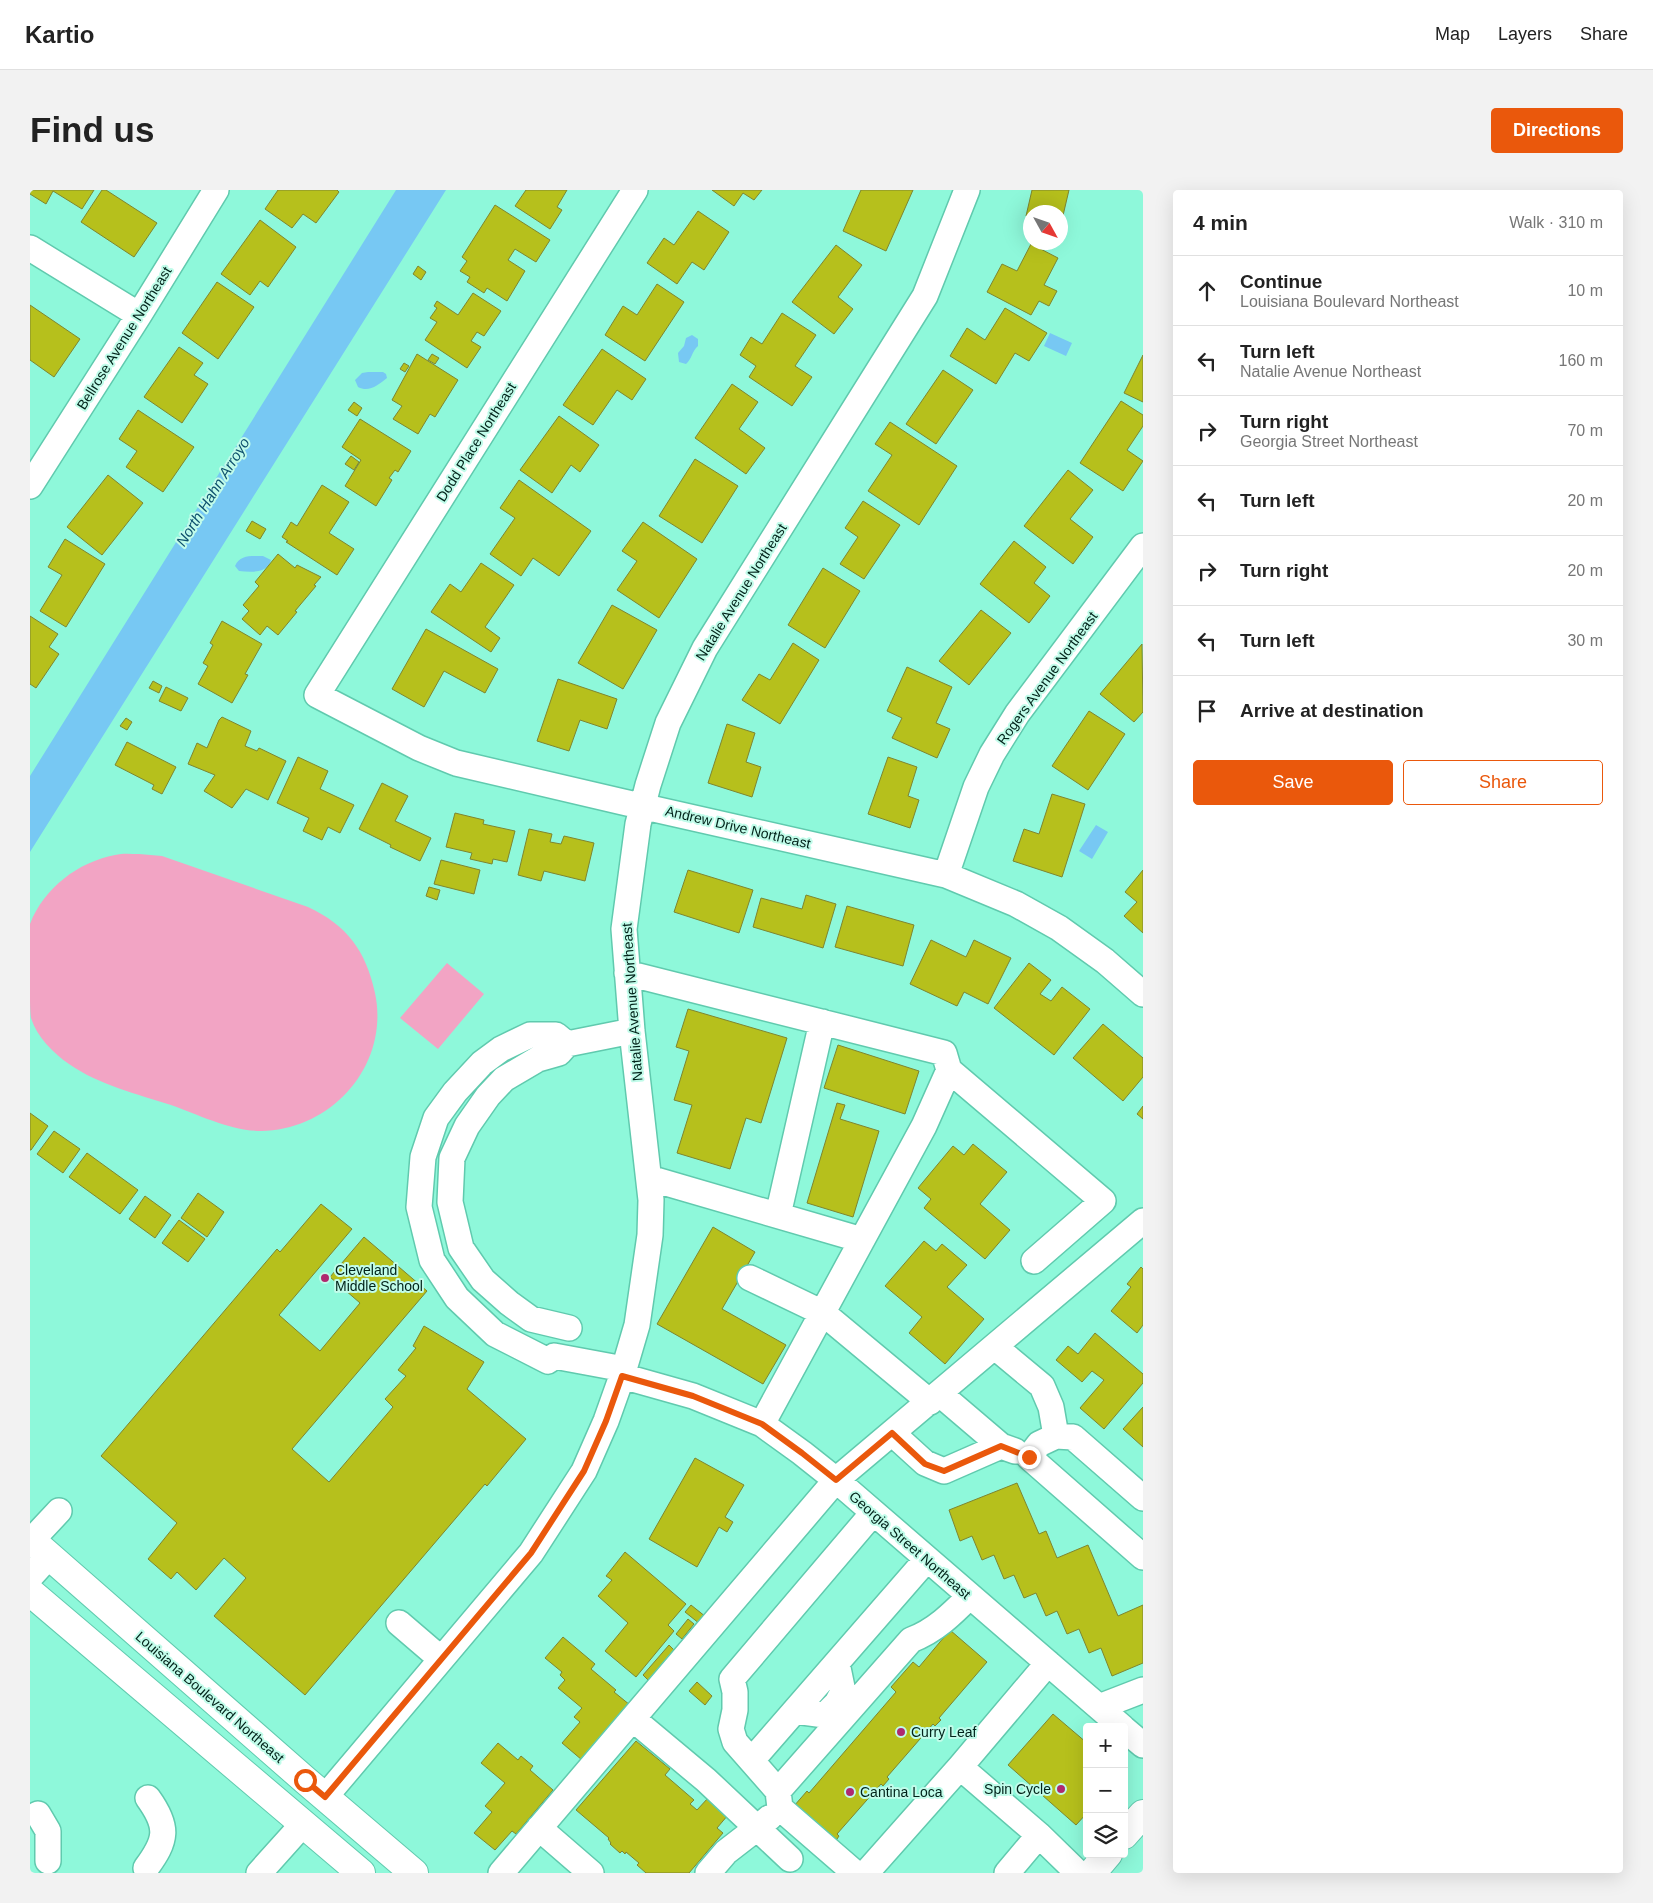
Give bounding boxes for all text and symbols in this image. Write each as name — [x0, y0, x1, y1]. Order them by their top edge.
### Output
text: Kartio — [25, 21, 94, 48]
text: Map — [1435, 24, 1470, 44]
text: Layers — [1498, 24, 1552, 44]
text: Share — [1580, 24, 1628, 44]
button: Directions — [1491, 108, 1623, 153]
text: Find us — [30, 110, 154, 149]
north arrow — [1023, 205, 1068, 250]
text: 4 min — [1193, 211, 1248, 234]
text: Walk · 310 m — [1509, 214, 1603, 231]
street label: Bellrose Avenue Northeast — [73, 263, 175, 412]
text: Continue — [1240, 271, 1322, 292]
icon: ahead — [1193, 277, 1221, 305]
text: 10 m — [1567, 282, 1603, 299]
text: Louisiana Boulevard Northeast — [1240, 293, 1459, 310]
text: Turn left — [1240, 341, 1315, 362]
icon: left — [1193, 347, 1221, 375]
text: 160 m — [1559, 352, 1603, 369]
text: Natalie Avenue Northeast — [1240, 363, 1421, 380]
street label: Dodd Place Northeast — [433, 380, 519, 504]
text: Turn right — [1240, 411, 1328, 432]
icon: right — [1193, 417, 1221, 445]
text: 70 m — [1567, 422, 1603, 439]
text: Georgia Street Northeast — [1240, 433, 1418, 450]
water label: North Hahn Arroyo — [172, 434, 253, 549]
icon: left — [1193, 487, 1221, 515]
text: Turn left — [1240, 490, 1315, 511]
text: 20 m — [1567, 492, 1603, 509]
street label: Natalie Avenue Northeast — [692, 520, 790, 663]
icon: right — [1193, 557, 1221, 585]
text: Turn right — [1240, 560, 1328, 581]
text: 20 m — [1567, 562, 1603, 579]
street label: Rogers Avenue Northeast — [993, 608, 1101, 747]
icon: left — [1193, 627, 1221, 655]
text: Turn left — [1240, 630, 1315, 651]
text: 30 m — [1567, 632, 1603, 649]
icon: arrive — [1193, 697, 1221, 725]
text: Arrive at destination — [1240, 700, 1424, 721]
button: Save — [1193, 760, 1393, 805]
button: Share — [1403, 760, 1603, 805]
street label: Andrew Drive Northeast — [664, 802, 812, 852]
street label: Natalie Avenue Northeast — [618, 922, 646, 1082]
place label: Cleveland Middle School — [335, 1262, 423, 1294]
marker: Cleveland Middle School — [319, 1272, 331, 1284]
route end — [1018, 1446, 1041, 1469]
street label: Georgia Street Northeast — [846, 1488, 974, 1602]
street label: Louisiana Boulevard Northeast — [132, 1628, 288, 1766]
map controls — [1083, 1723, 1128, 1858]
button: + — [1083, 1723, 1128, 1768]
place label: Curry Leaf — [911, 1724, 976, 1740]
marker: Curry Leaf — [895, 1726, 907, 1738]
button: − — [1083, 1768, 1128, 1813]
route start — [294, 1769, 317, 1792]
place label: Spin Cycle — [984, 1781, 1051, 1797]
marker: Spin Cycle — [1055, 1783, 1067, 1795]
place label: Cantina Loca — [860, 1784, 943, 1800]
marker: Cantina Loca — [844, 1786, 856, 1798]
button: layers — [1083, 1813, 1128, 1858]

